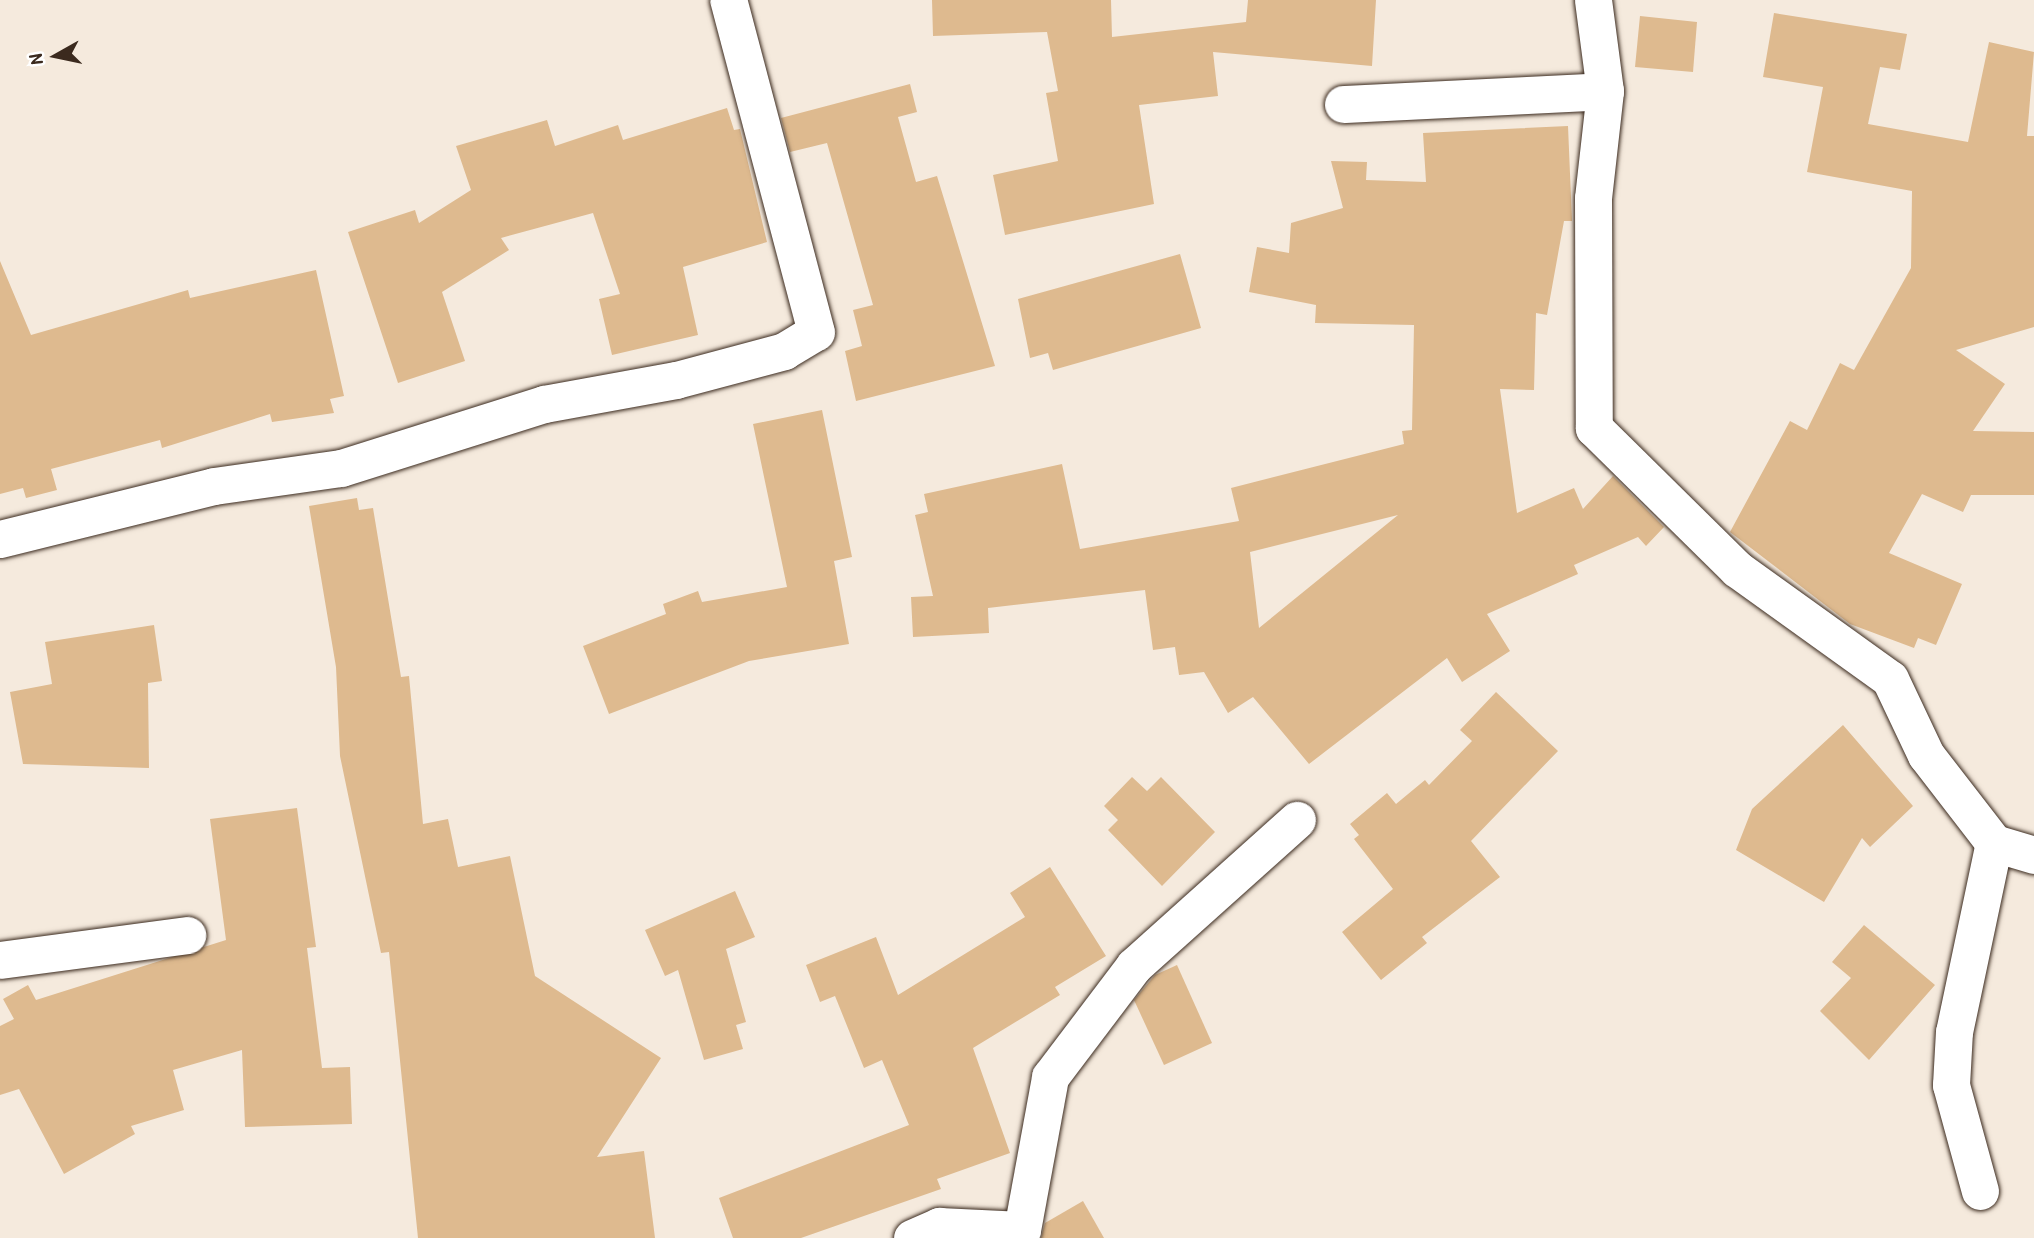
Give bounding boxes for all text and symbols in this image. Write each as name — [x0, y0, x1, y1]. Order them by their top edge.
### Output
north arrow — [21, 21, 91, 91]
text: N — [22, 52, 49, 66]

